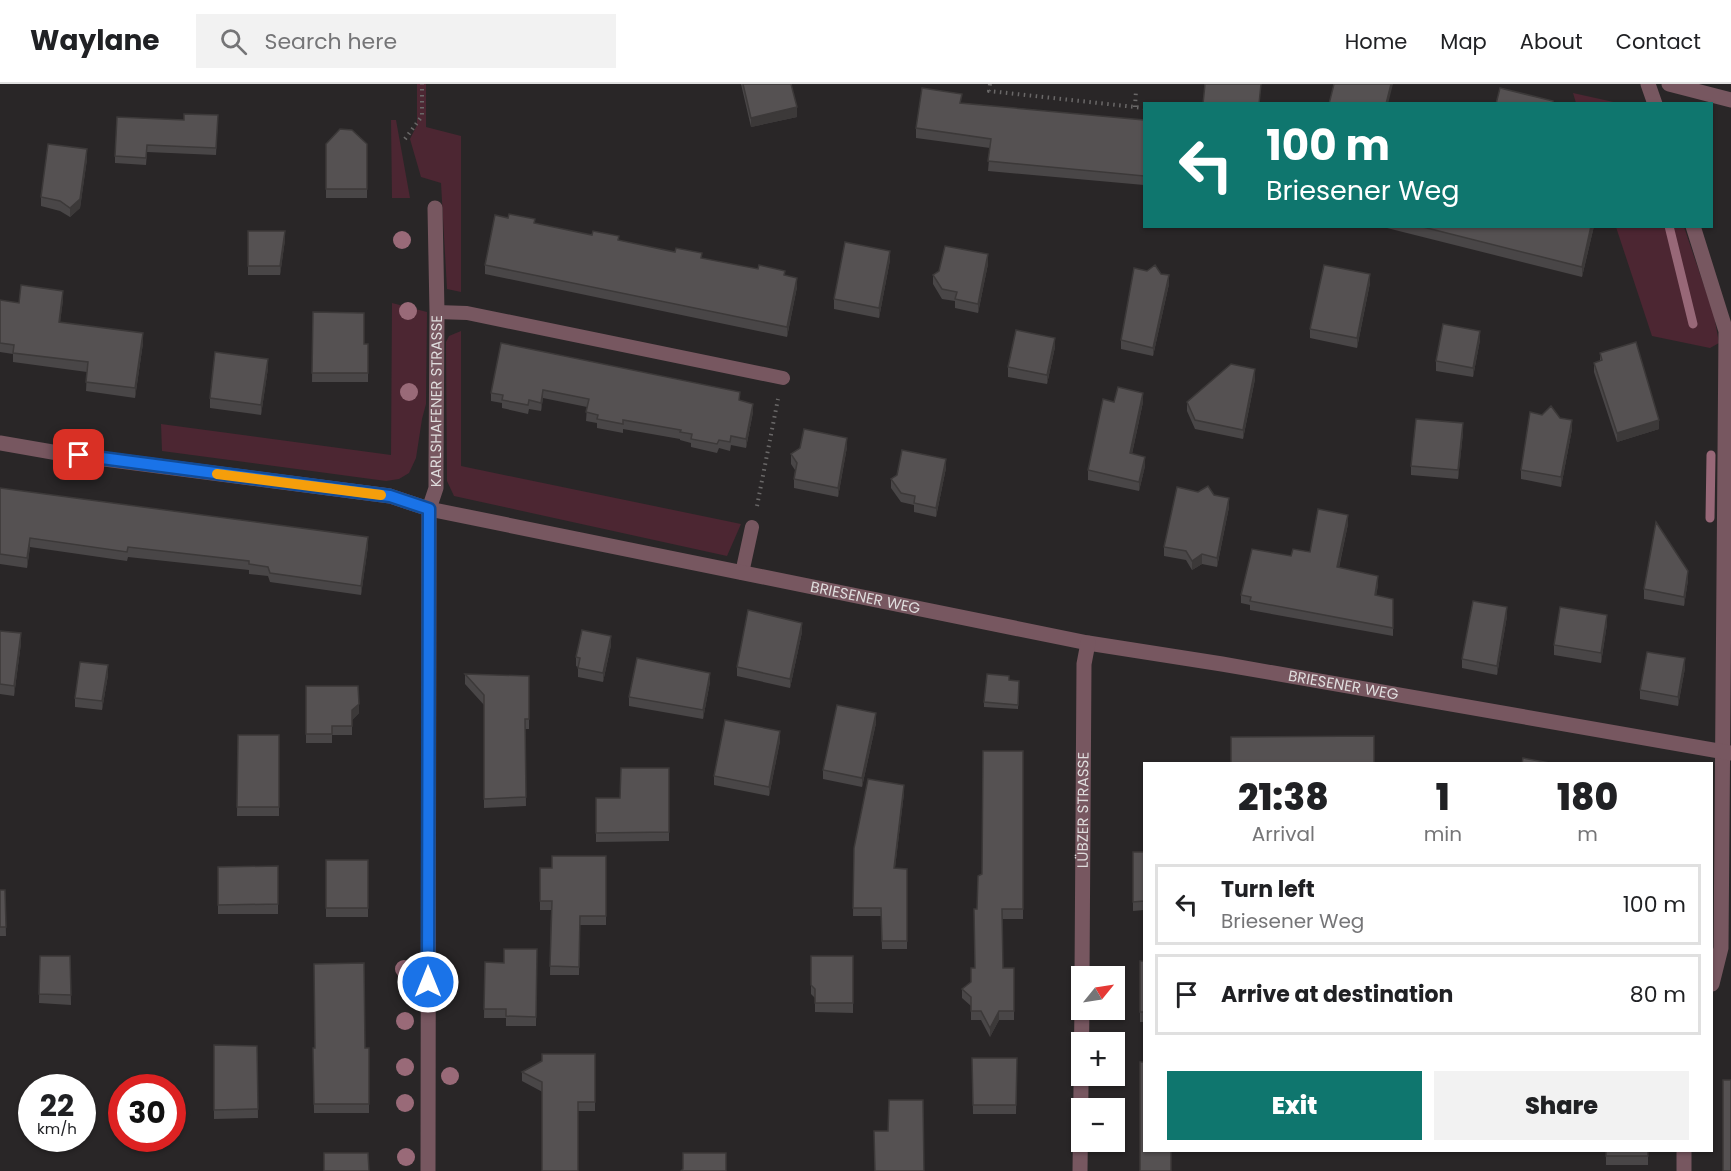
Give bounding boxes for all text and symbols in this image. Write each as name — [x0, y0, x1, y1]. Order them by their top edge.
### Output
search box — [196, 14, 616, 68]
text: Waylane — [30, 21, 160, 60]
icon: search — [217, 25, 250, 58]
text: Search here — [265, 26, 397, 57]
text: Home — [1345, 27, 1407, 56]
text: Map — [1440, 27, 1487, 56]
text: About — [1520, 27, 1583, 56]
text: Contact — [1616, 27, 1701, 56]
text: 100 m — [1266, 116, 1390, 175]
icon: left — [1167, 126, 1245, 204]
text: Briesener Weg — [1266, 172, 1459, 209]
street label: KARLSHAFENER STRASSE — [425, 315, 447, 487]
pin — [53, 429, 104, 480]
icon: arrive — [62, 438, 95, 471]
street label: BRIESENER WEG — [809, 576, 923, 619]
street label: BRIESENER WEG — [1287, 665, 1401, 705]
street label: LÜBZER STRASSE — [1072, 752, 1093, 868]
text: 21:38 — [1238, 772, 1329, 823]
text: 1 — [1436, 772, 1450, 823]
text: 180 — [1557, 772, 1618, 823]
text: Arrival — [1252, 820, 1315, 848]
text: min — [1424, 820, 1462, 848]
text: m — [1577, 820, 1598, 848]
text: Turn left — [1221, 874, 1315, 905]
icon: left — [1170, 888, 1203, 921]
text: 100 m — [1623, 889, 1686, 920]
text: Briesener Weg — [1221, 907, 1364, 935]
position arrow — [396, 950, 460, 1014]
north arrow — [1071, 966, 1125, 1020]
map controls — [1071, 966, 1125, 1152]
icon: arrive — [1170, 978, 1203, 1011]
text: Arrive at destination — [1221, 979, 1453, 1010]
text: 80 m — [1630, 979, 1686, 1010]
button: + — [1071, 1032, 1125, 1086]
button: Exit — [1167, 1071, 1422, 1140]
button: Share — [1434, 1071, 1689, 1140]
speed limit sign: 30 — [108, 1074, 186, 1152]
text: 22 — [40, 1084, 74, 1127]
button: − — [1071, 1098, 1125, 1152]
text: km/h — [37, 1118, 77, 1139]

